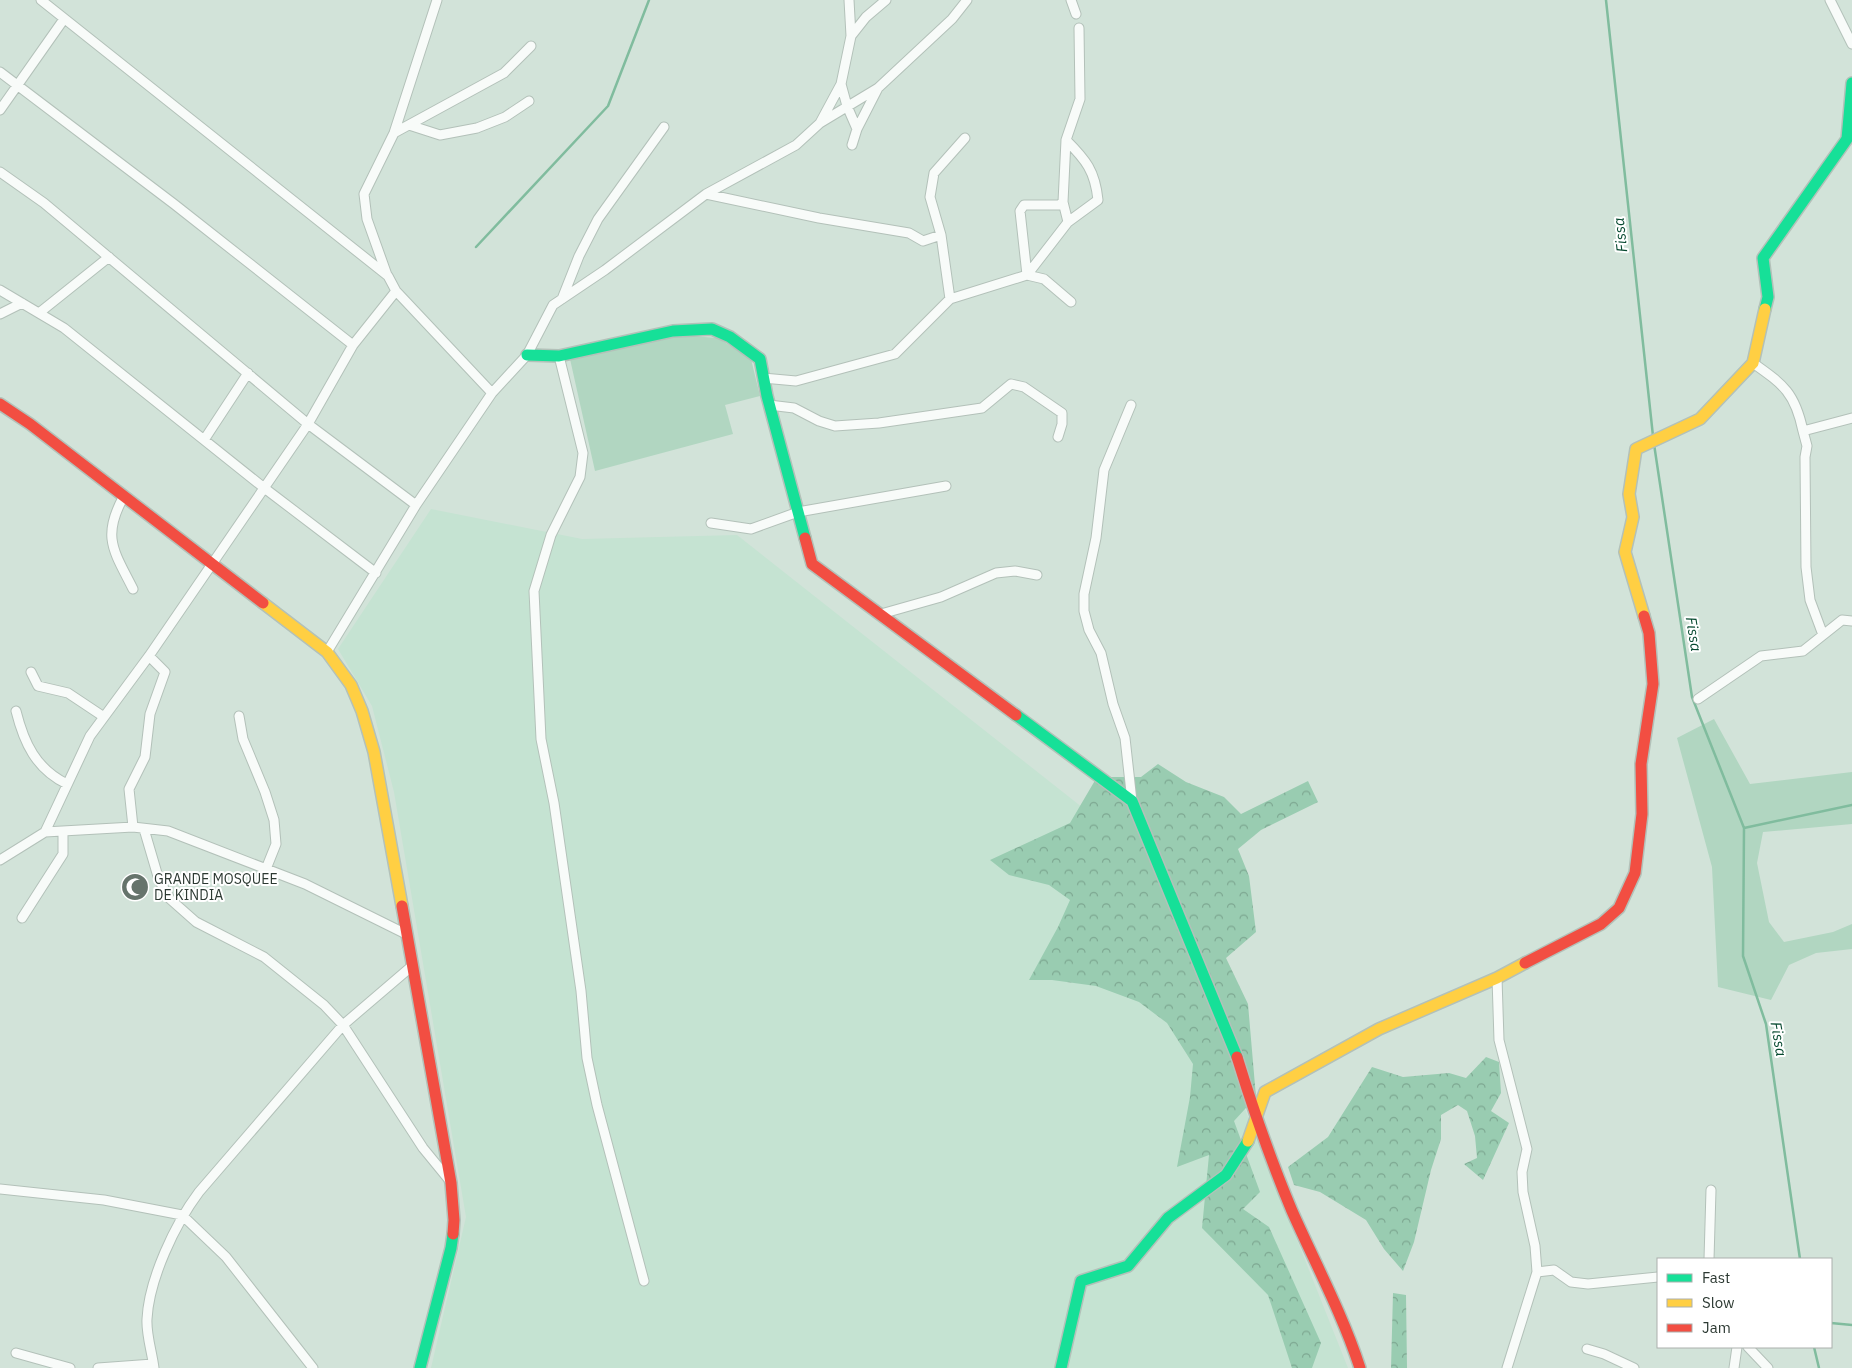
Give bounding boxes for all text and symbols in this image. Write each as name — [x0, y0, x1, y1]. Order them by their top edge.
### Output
water label: Fissa — [1609, 216, 1631, 253]
water label: Fissa — [1682, 615, 1706, 653]
place label: GRANDE MOSQUEE DE KINDIA — [154, 870, 278, 904]
mosque icon: GRANDE MOSQUEE DE KINDIA — [120, 872, 150, 902]
water label: Fissa — [1767, 1020, 1791, 1058]
legend — [1657, 1258, 1832, 1348]
text: Fast — [1702, 1268, 1730, 1287]
text: Slow — [1702, 1293, 1735, 1312]
text: Jam — [1702, 1318, 1731, 1337]

